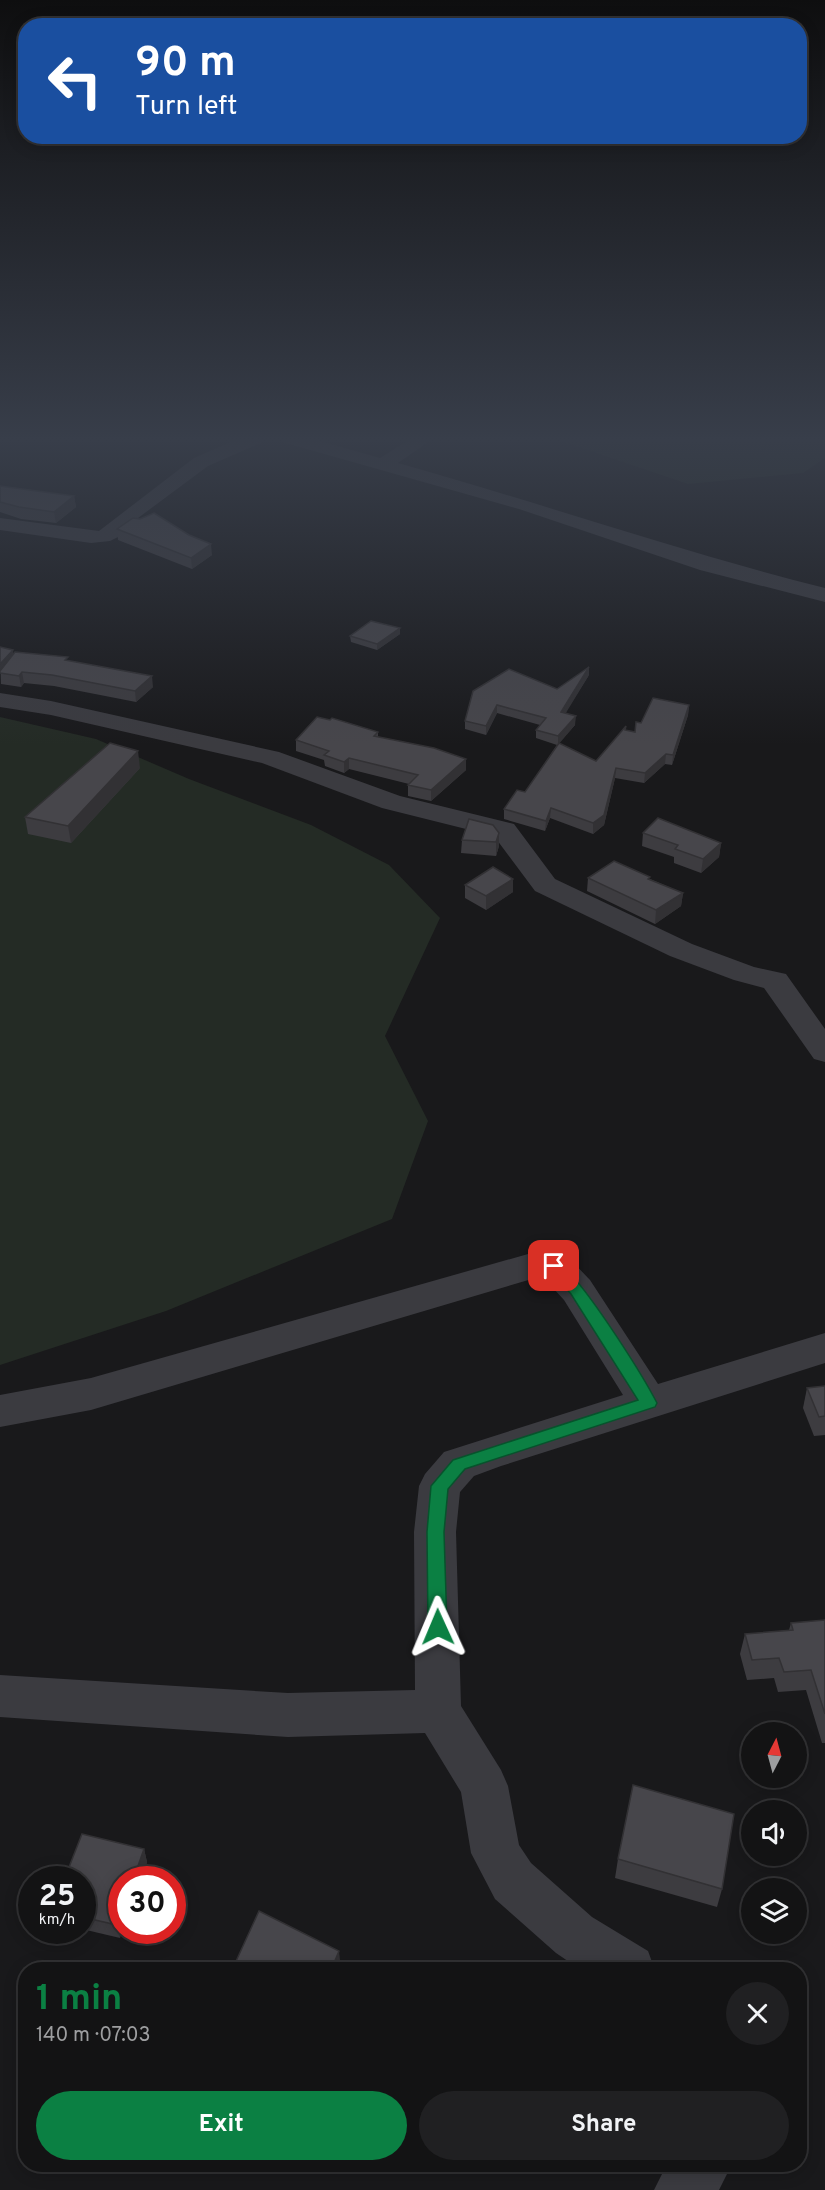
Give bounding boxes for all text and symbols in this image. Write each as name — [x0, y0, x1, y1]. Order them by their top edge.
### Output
text: 90 m — [135, 38, 236, 91]
icon: left — [36, 42, 114, 120]
text: Turn left — [135, 90, 237, 124]
pin — [528, 1240, 579, 1291]
icon: arrive — [537, 1249, 570, 1282]
position arrow — [406, 1595, 470, 1659]
north arrow — [741, 1722, 807, 1788]
map controls — [741, 1722, 807, 1944]
button: sound — [741, 1800, 807, 1866]
speed limit sign: 30 — [108, 1866, 186, 1944]
button: layers — [741, 1878, 807, 1944]
text: 25 — [39, 1879, 75, 1916]
text: km/h — [39, 1911, 75, 1930]
text: 1 min — [36, 1977, 122, 2023]
button: close — [726, 1982, 789, 2045]
text: 140 m · 07:03 — [36, 2023, 151, 2049]
button: Exit — [36, 2091, 407, 2160]
button: Share — [419, 2091, 789, 2160]

